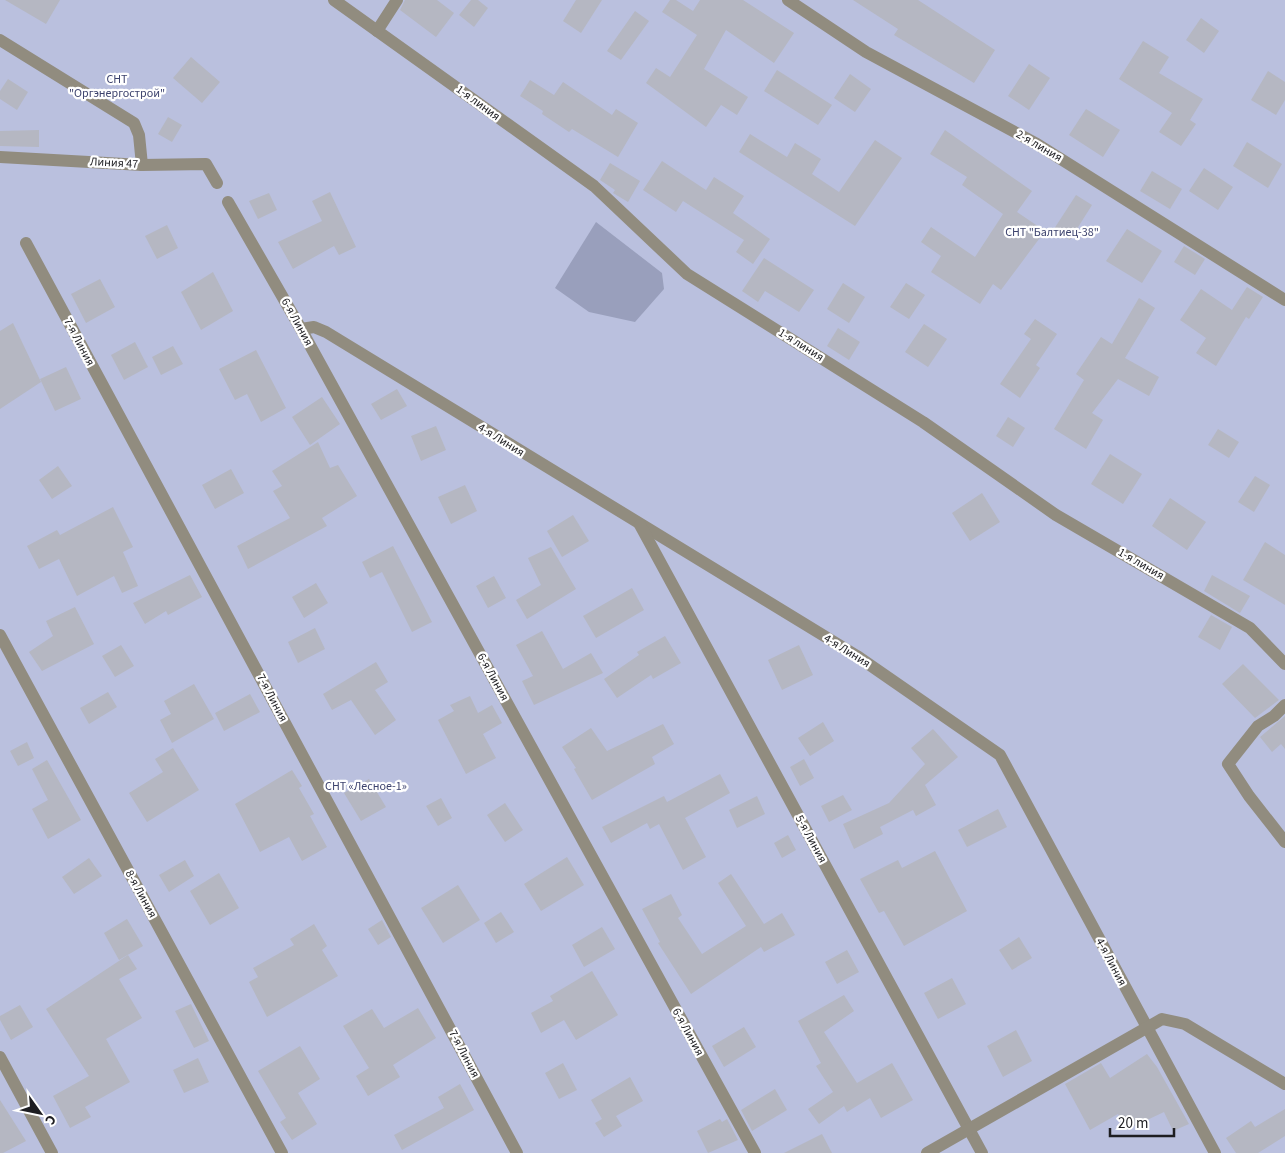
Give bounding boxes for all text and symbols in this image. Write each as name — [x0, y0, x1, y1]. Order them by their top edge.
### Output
park label: СНТ "Оргэнергострой" — [69, 71, 165, 102]
street label: 1-я линия — [452, 81, 504, 125]
street label: 2-я линия — [1013, 126, 1065, 166]
street label: Линия 47 — [89, 153, 139, 173]
park label: СНТ "Балтиец-38" — [1005, 224, 1099, 241]
street label: 6-я Линия — [277, 295, 317, 349]
street label: 7-я Линия — [59, 315, 99, 369]
street label: 1-я линия — [775, 324, 827, 366]
street label: 4-я Линия — [474, 419, 528, 461]
street label: 1-я линия — [1115, 544, 1167, 584]
street label: 4-я Линия — [820, 630, 874, 672]
street label: 6-я Линия — [473, 650, 513, 704]
street label: 7-я Линия — [252, 671, 292, 725]
park label: СНТ «Лесное-1» — [325, 778, 407, 795]
street label: 5-я Линия — [791, 812, 831, 866]
street label: 8-я Линия — [121, 867, 161, 921]
street label: 4-я Линия — [1091, 935, 1131, 989]
street label: 6-я Линия — [668, 1005, 708, 1059]
street label: 7-я Линия — [444, 1027, 484, 1081]
north arrow — [15, 1088, 65, 1138]
scale bar — [1110, 1106, 1174, 1138]
text: С — [39, 1111, 61, 1128]
text: 20 m — [1118, 1113, 1148, 1134]

